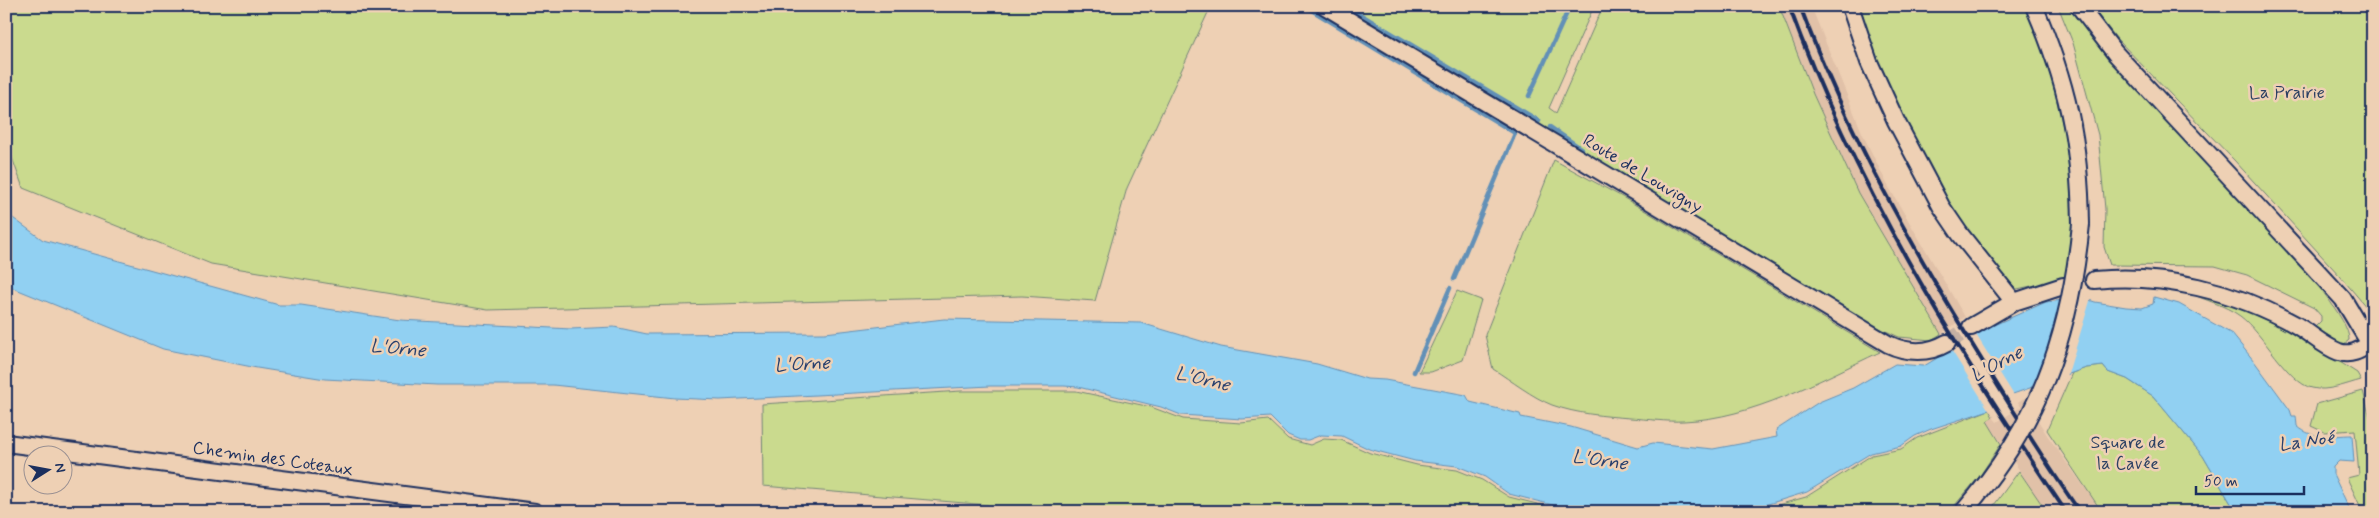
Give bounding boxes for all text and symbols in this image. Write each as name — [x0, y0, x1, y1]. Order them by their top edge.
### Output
park label: La Prairie — [2249, 81, 2325, 105]
street label: Route de Louvigny — [1578, 129, 1707, 220]
water label: L'Orne — [369, 334, 428, 363]
water label: L'Orne — [1966, 340, 2028, 388]
water label: L'Orne — [774, 350, 832, 378]
water label: L'Orne — [1173, 361, 1234, 398]
water label: La Noé — [2277, 425, 2338, 458]
park label: Square de la Cavée — [2091, 431, 2166, 476]
street label: Chemin des Coteaux — [191, 436, 355, 482]
water label: L'Orne — [1571, 444, 1630, 477]
north arrow — [22, 446, 72, 496]
text: N — [50, 461, 70, 474]
scale bar — [2196, 463, 2304, 495]
text: 50 m — [2204, 472, 2238, 492]

